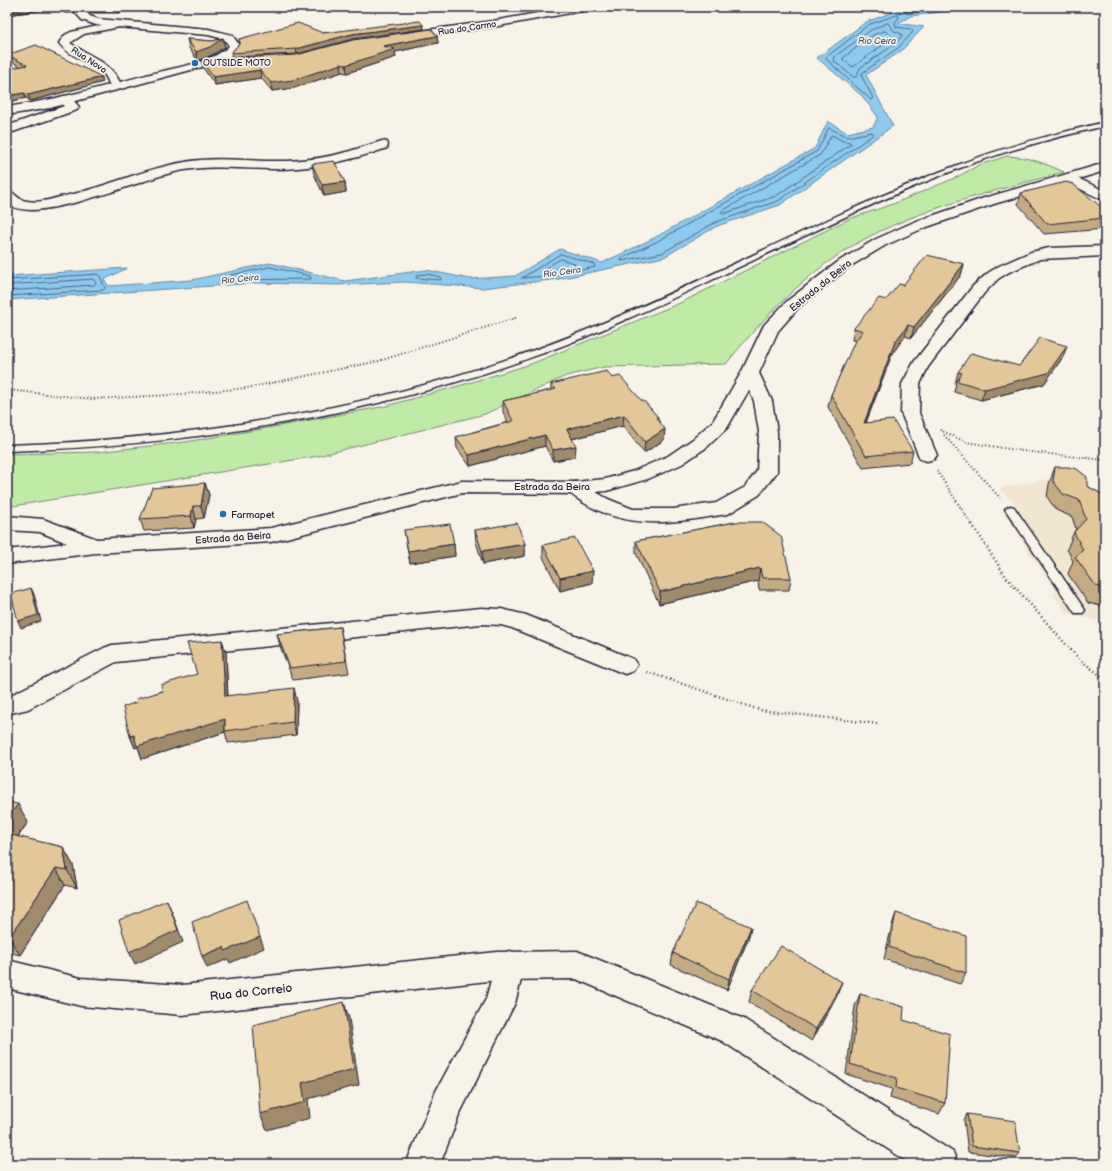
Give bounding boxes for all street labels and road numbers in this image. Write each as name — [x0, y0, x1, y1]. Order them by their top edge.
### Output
street label: Rua do Carmo — [437, 19, 497, 38]
street label: Rua Nova — [69, 45, 109, 76]
street label: Estrada da Beira — [787, 257, 854, 314]
street label: Estrada da Beira — [514, 481, 590, 493]
street label: Estrada da Beira — [195, 529, 272, 547]
street label: Rua do Correio — [209, 981, 293, 1004]

